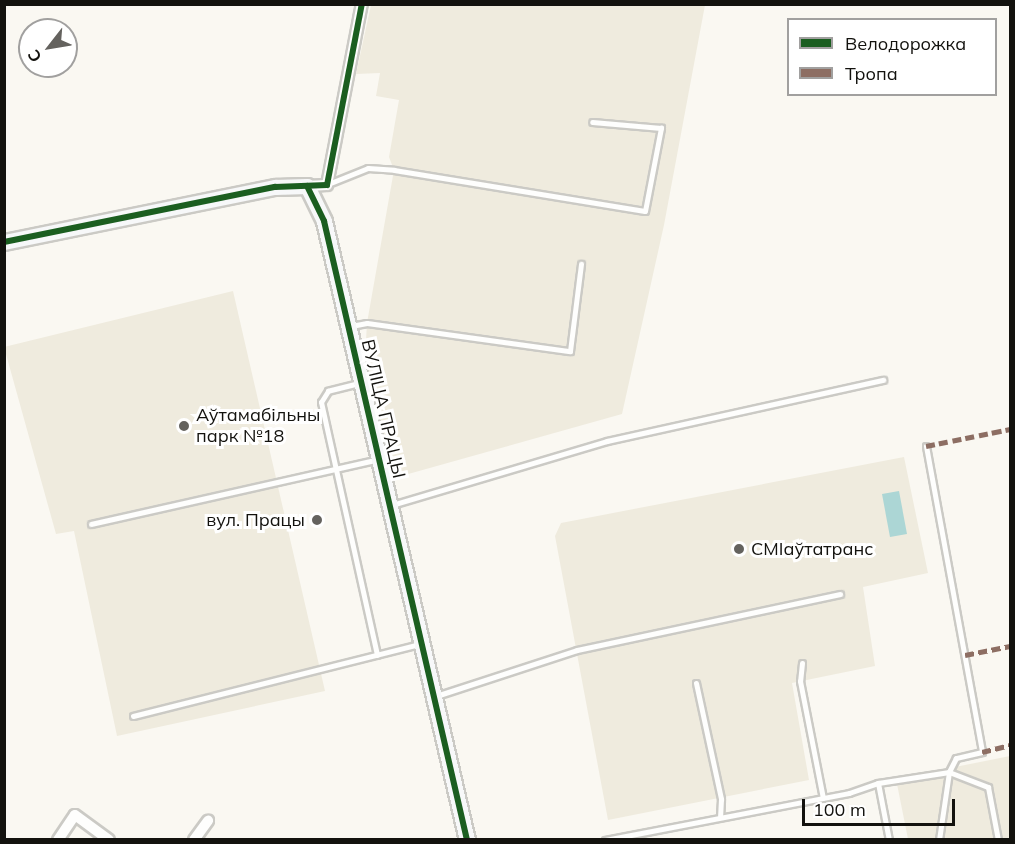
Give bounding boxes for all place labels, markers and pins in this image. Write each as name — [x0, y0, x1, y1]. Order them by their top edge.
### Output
place label: Аўтамабільны парк №18 — [196, 405, 320, 448]
marker: Аўтамабільны парк №18 — [177, 419, 191, 433]
place label: вул. Працы — [206, 509, 305, 531]
marker: вул. Працы — [310, 513, 324, 527]
place label: СМІаўтатранс — [751, 538, 873, 560]
marker: СМІаўтатранс — [732, 542, 746, 556]

